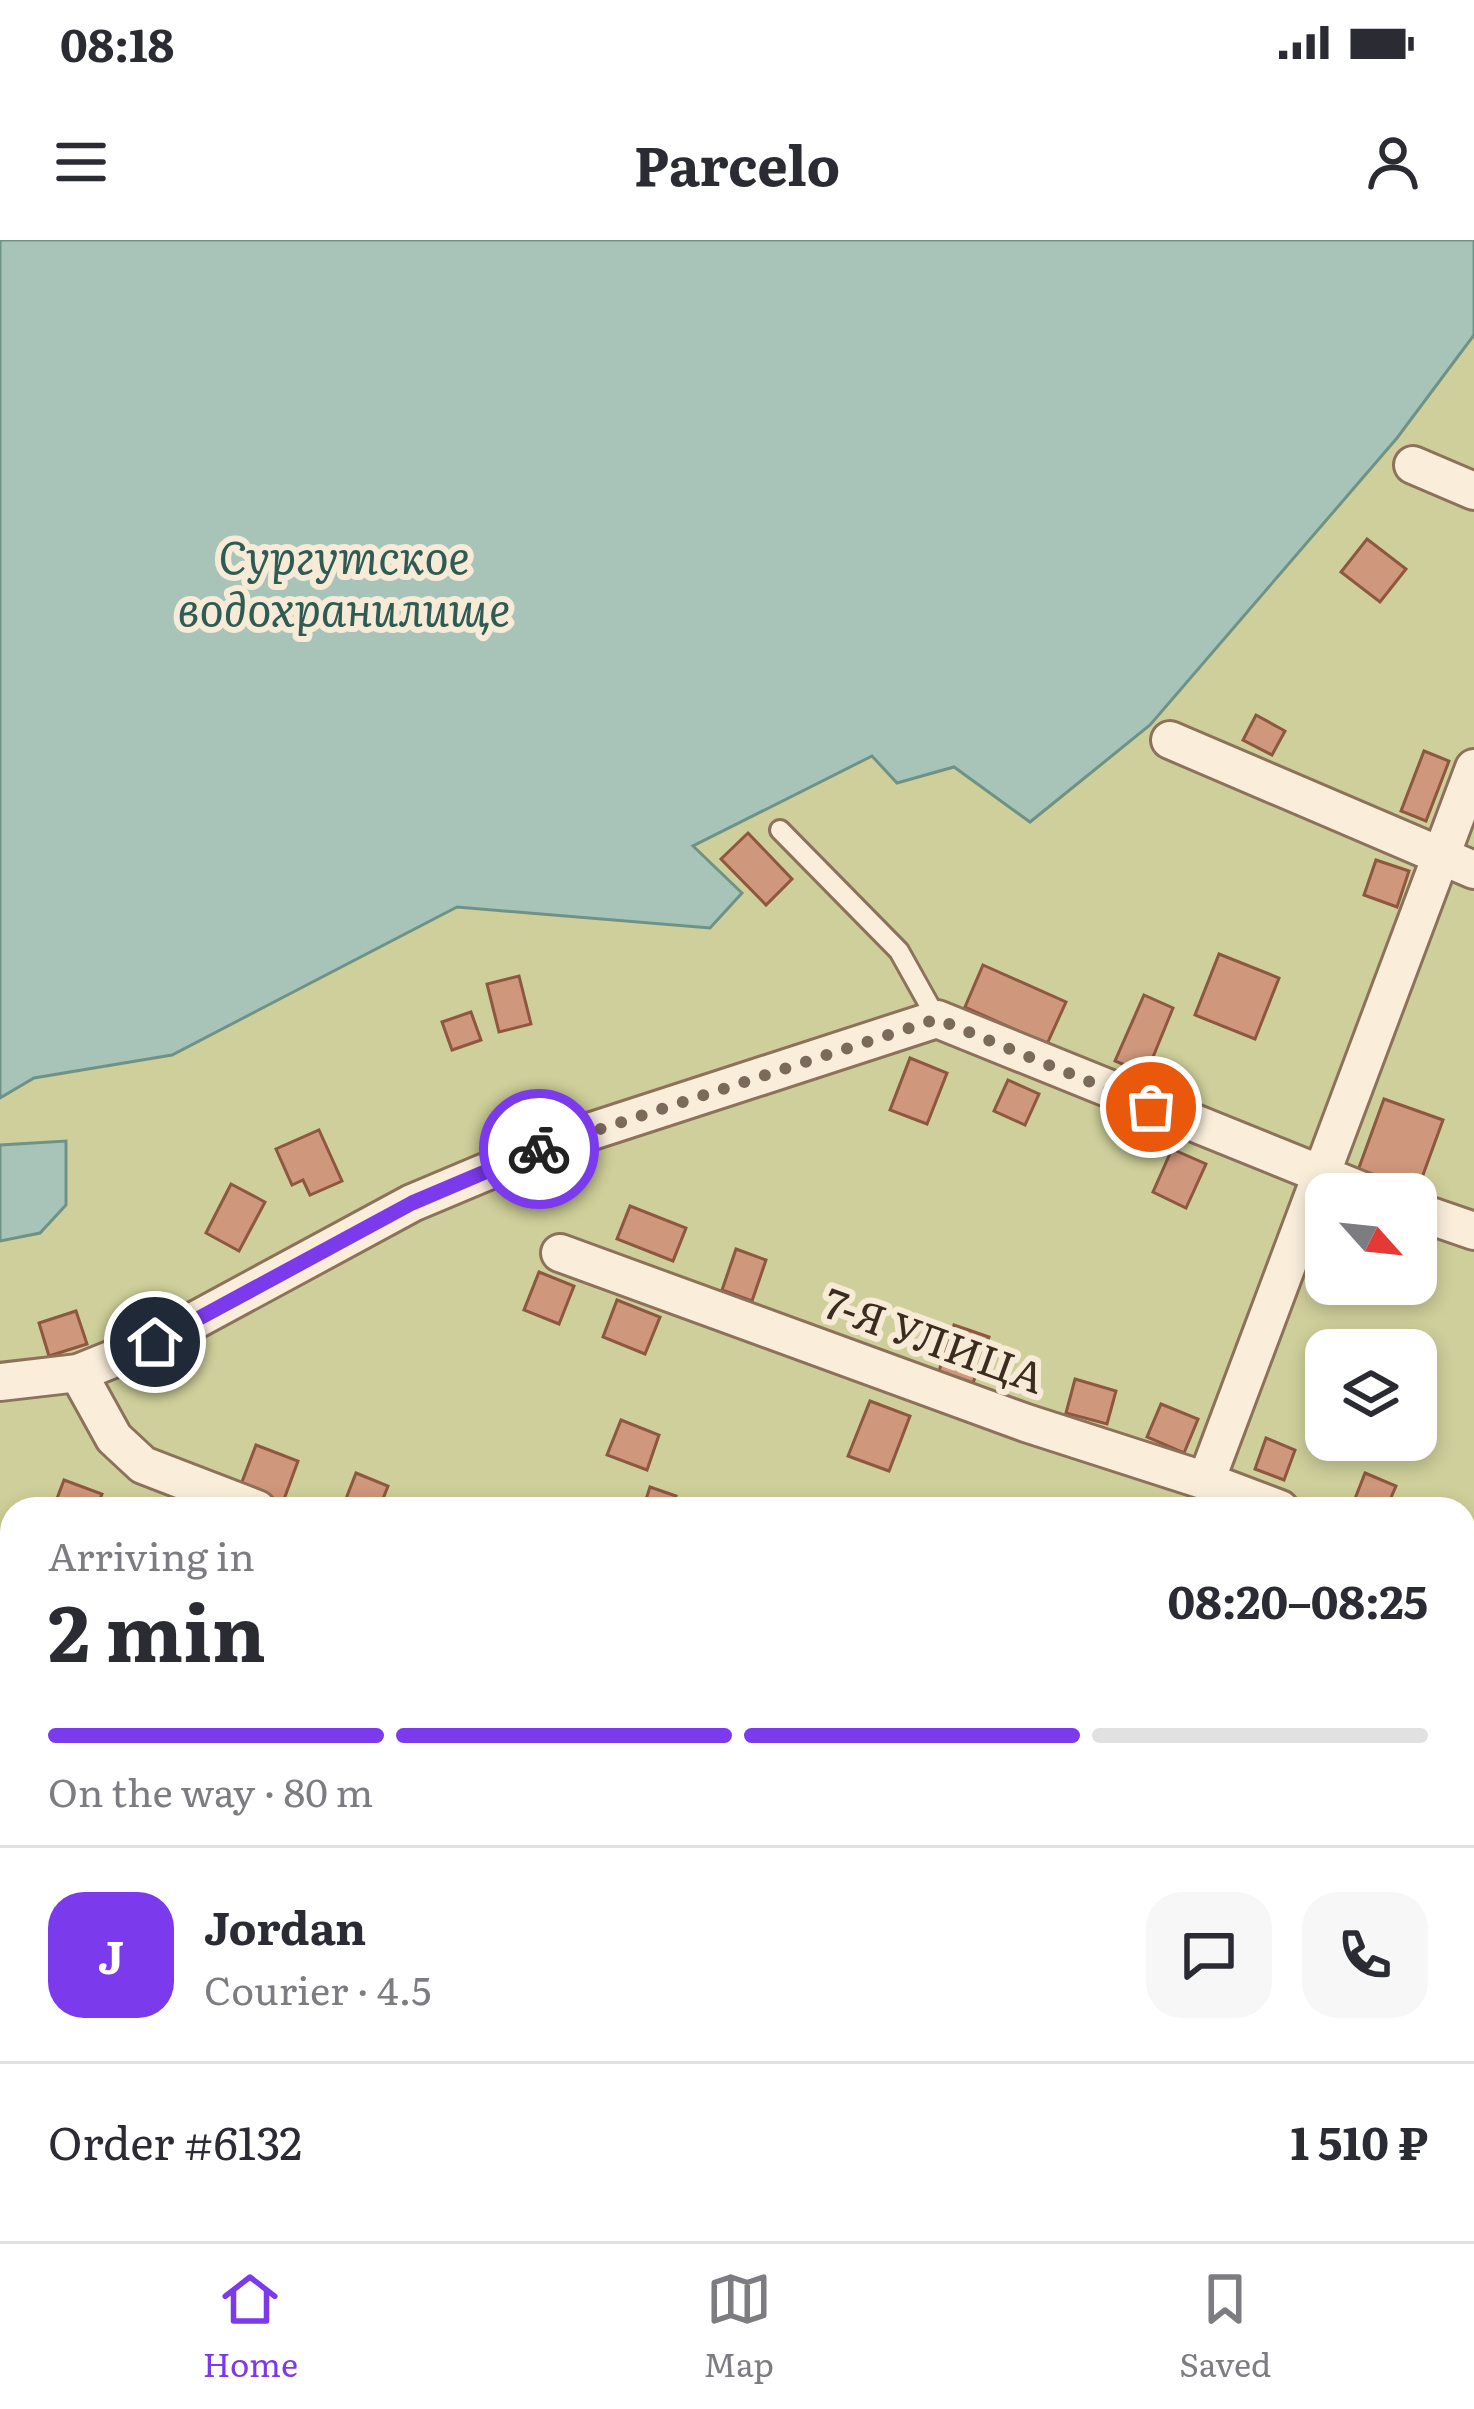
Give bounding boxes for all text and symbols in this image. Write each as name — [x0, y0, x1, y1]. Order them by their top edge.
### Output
text: 08:18 — [60, 9, 174, 76]
text: Parcelo — [634, 122, 840, 203]
icon: menu — [48, 129, 114, 195]
icon: person — [1360, 129, 1426, 195]
water label: Сургутское водохранилище — [178, 521, 510, 640]
pin — [1100, 1056, 1202, 1158]
icon: bag — [1118, 1074, 1184, 1140]
courier — [479, 1089, 599, 1209]
icon: bike — [506, 1116, 572, 1182]
north arrow — [1305, 1173, 1437, 1305]
map controls — [1305, 1173, 1437, 1461]
street label: 7-Я УЛИЦА — [816, 1270, 1054, 1407]
pin — [104, 1291, 206, 1393]
icon: home — [122, 1309, 188, 1375]
button: layers — [1305, 1329, 1437, 1461]
text: Arriving in — [48, 1525, 255, 1583]
text: 08:20–08:25 — [1168, 1566, 1428, 1633]
text: 2 min — [48, 1570, 266, 1686]
text: On the way · 80 m — [48, 1761, 373, 1819]
text: Jordan — [204, 1892, 366, 1959]
button: chat — [1146, 1892, 1272, 2018]
button: phone — [1302, 1892, 1428, 2018]
text: J — [98, 1921, 124, 1988]
text: Courier · 4.5 — [204, 1959, 431, 2017]
text: Order #6132 — [48, 2107, 302, 2174]
text: 1 510 ₽ — [1290, 2107, 1428, 2174]
tab: Home — [203, 2266, 298, 2387]
tab: Map — [704, 2266, 774, 2387]
tab: Saved — [1179, 2266, 1271, 2387]

